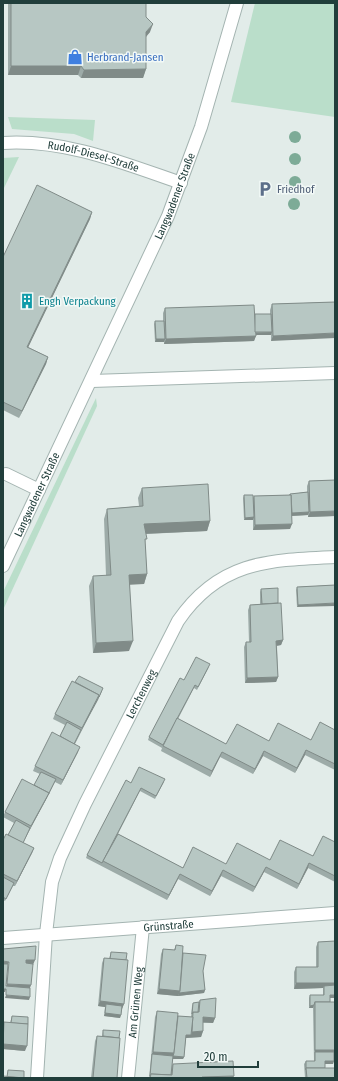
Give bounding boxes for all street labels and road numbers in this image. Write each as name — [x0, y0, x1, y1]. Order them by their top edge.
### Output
street label: Rudolf-Diesel-Straße — [47, 139, 141, 175]
street label: Langwadener Straße — [152, 151, 198, 242]
street label: Langwadener Straße — [12, 450, 63, 539]
street label: Lerchenweg — [124, 667, 160, 721]
street label: Grünstraße — [143, 918, 194, 934]
street label: Am Grünen Weg — [126, 966, 146, 1038]

